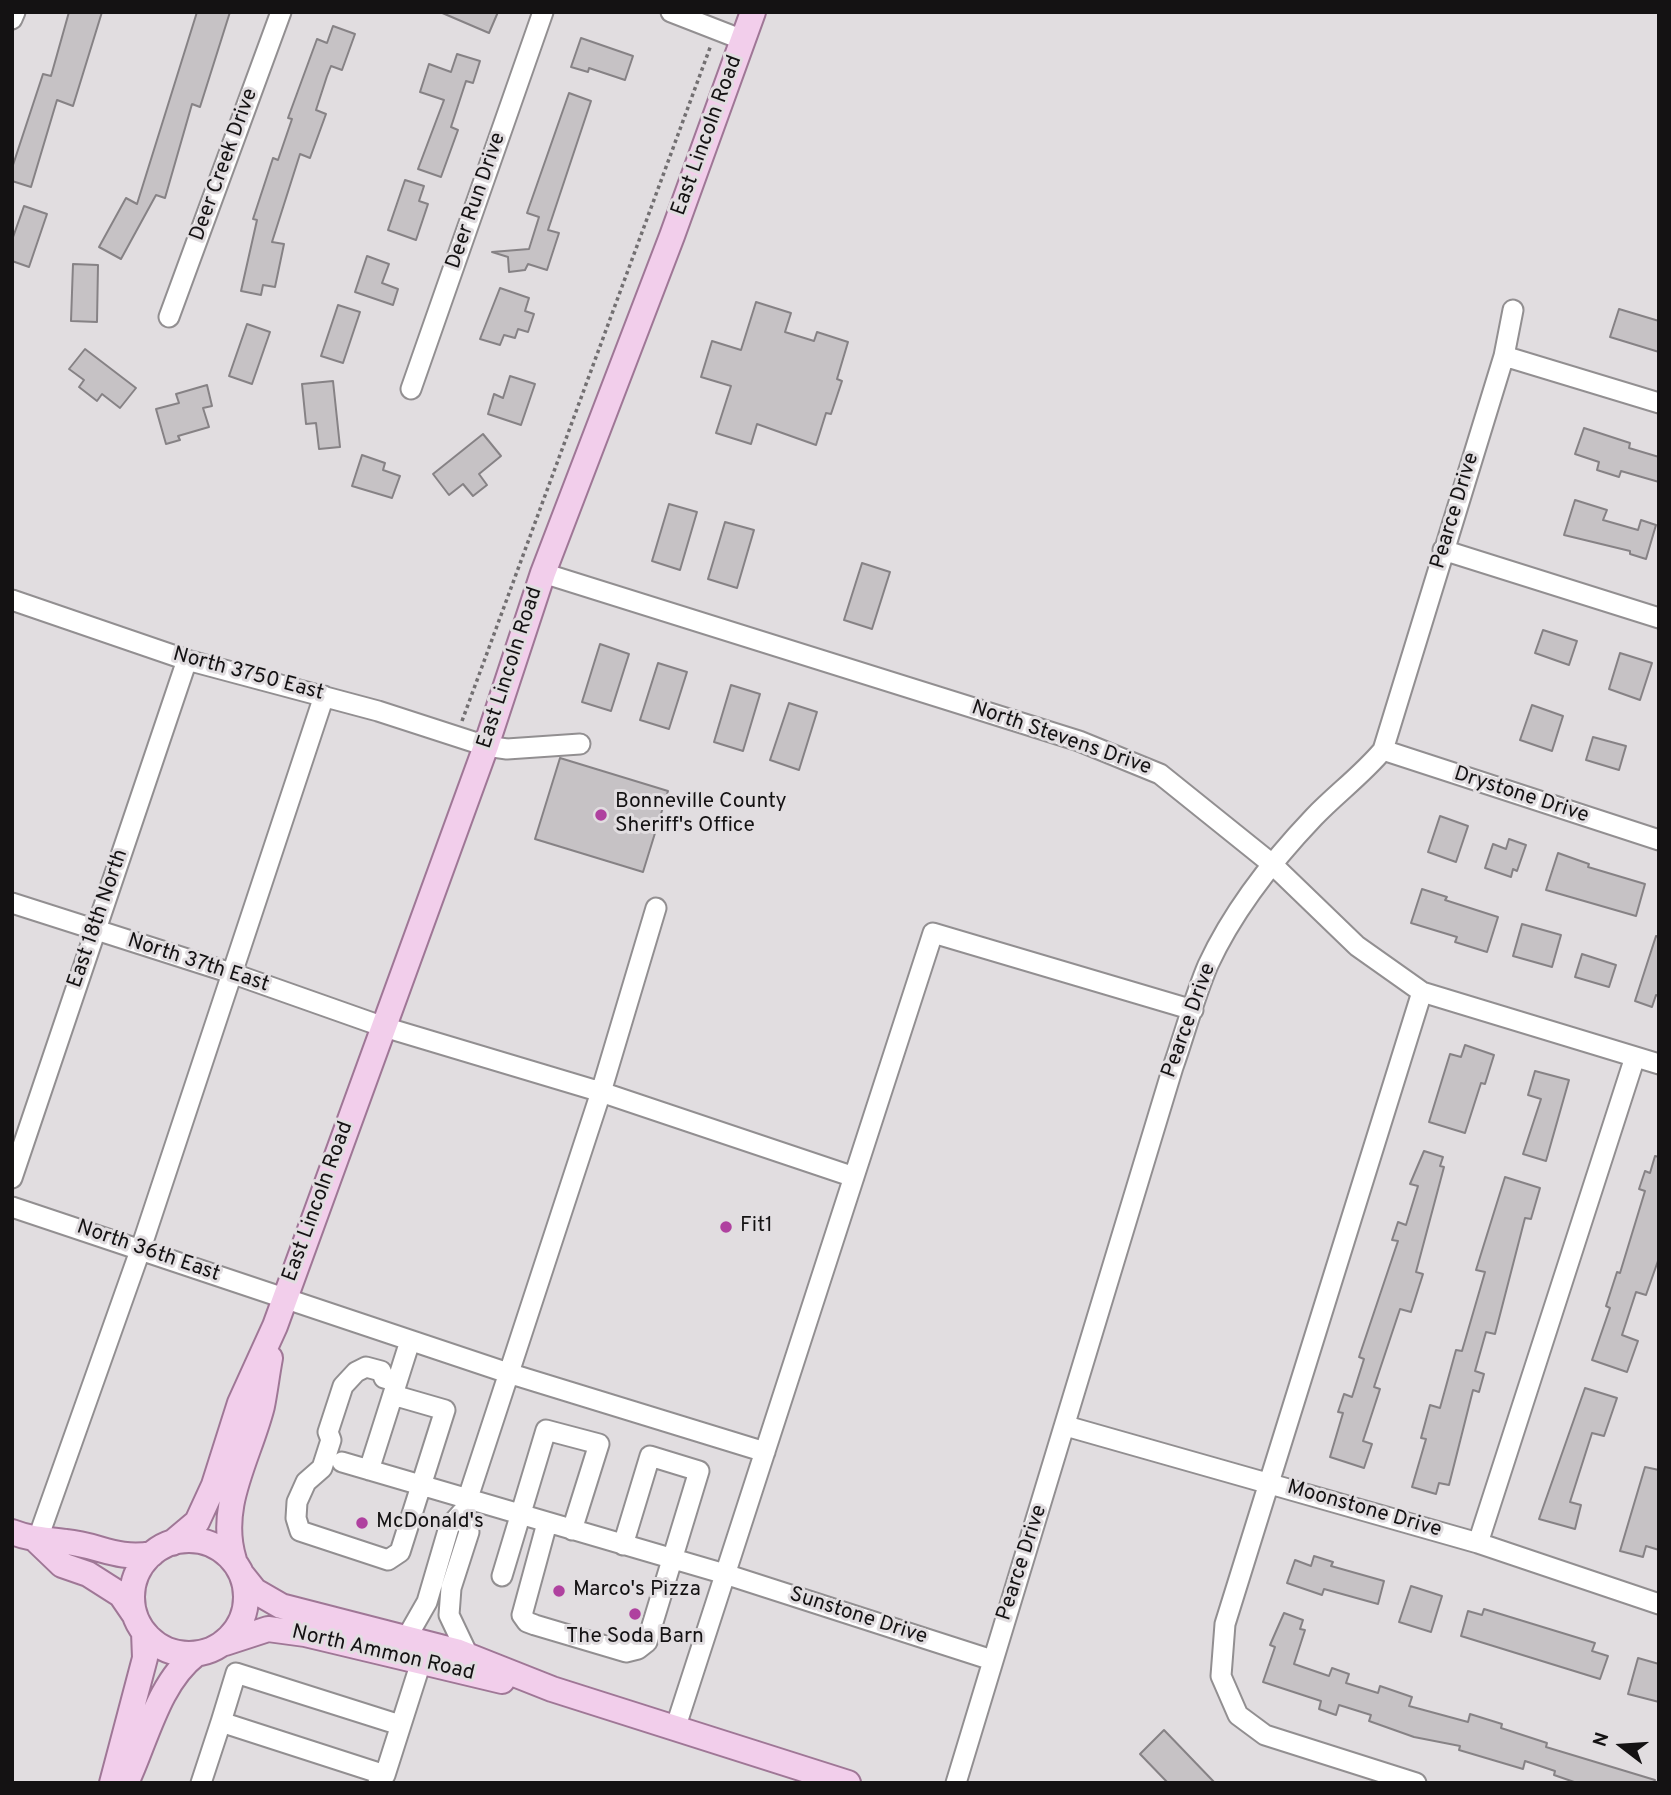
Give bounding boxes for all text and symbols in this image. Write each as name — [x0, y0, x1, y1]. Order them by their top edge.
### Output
street label: East Lincoln Road — [667, 53, 749, 219]
street label: Deer Creek Drive — [186, 85, 264, 245]
street label: Deer Run Drive — [442, 130, 512, 272]
street label: Pearce Drive — [1426, 450, 1486, 572]
street label: East Lincoln Road — [473, 584, 549, 752]
street label: North 3750 East — [170, 643, 326, 707]
street label: North Stevens Drive — [968, 696, 1154, 782]
street label: Drystone Drive — [1450, 762, 1592, 830]
place label: Bonneville County Sheriff's Office — [615, 790, 787, 840]
marker: Bonneville County Sheriff's Office — [593, 807, 609, 823]
street label: East 18th North — [63, 846, 135, 992]
street label: North 37th East — [124, 929, 272, 999]
street label: Pearce Drive — [1158, 960, 1222, 1082]
street label: East Lincoln Road — [278, 1119, 360, 1285]
place label: Fit1 — [740, 1214, 773, 1240]
street label: North 36th East — [73, 1216, 223, 1288]
marker: Fit1 — [718, 1219, 734, 1235]
street label: Moonstone Drive — [1284, 1476, 1444, 1544]
street label: Pearce Drive — [992, 1502, 1054, 1624]
place label: McDonald's — [376, 1510, 484, 1536]
marker: McDonald's — [354, 1515, 370, 1531]
place label: Marco's Pizza — [573, 1578, 701, 1604]
marker: Marco's Pizza — [551, 1583, 567, 1599]
street label: Sunstone Drive — [786, 1583, 930, 1651]
marker: The Soda Barn — [627, 1606, 643, 1622]
street label: North Ammon Road — [289, 1621, 477, 1687]
place label: The Soda Barn — [566, 1625, 704, 1651]
north arrow — [1587, 1711, 1657, 1781]
text: N — [1588, 1730, 1615, 1750]

